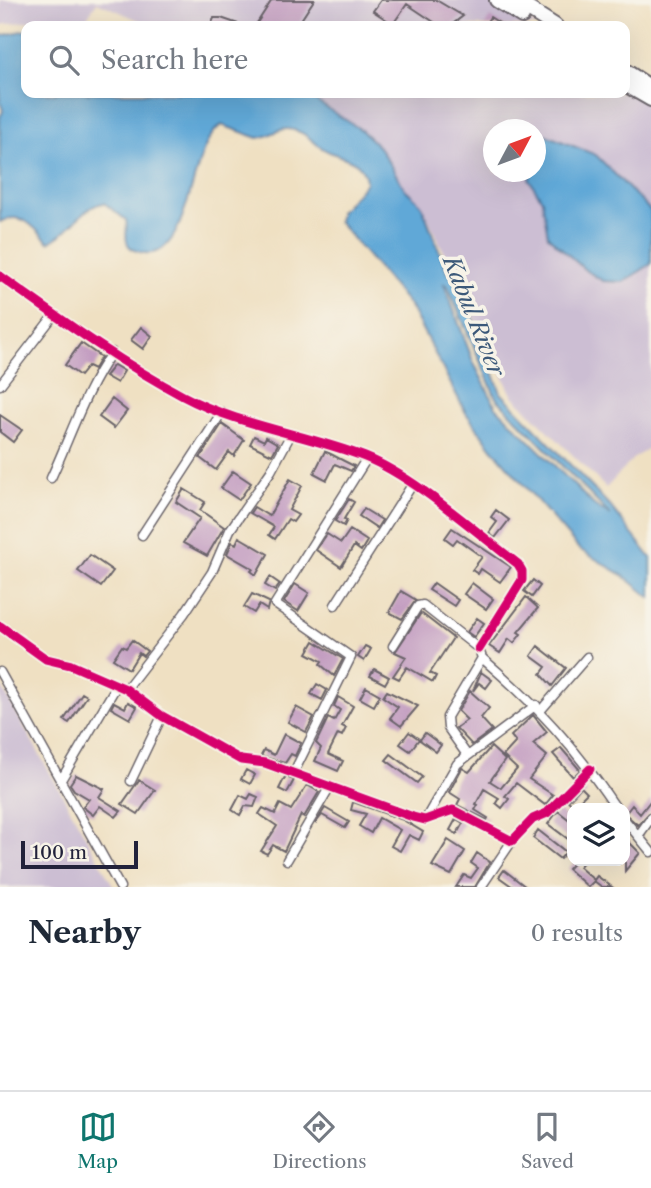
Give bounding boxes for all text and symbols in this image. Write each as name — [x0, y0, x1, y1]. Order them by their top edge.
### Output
search box — [21, 21, 630, 98]
icon: search — [45, 41, 83, 79]
text: Search here — [101, 44, 248, 76]
north arrow — [483, 119, 546, 182]
water label: Kabul River — [436, 250, 511, 382]
map controls — [567, 803, 630, 866]
button: layers — [567, 803, 630, 866]
scale bar — [21, 838, 138, 870]
text: 100 m — [32, 841, 87, 864]
text: Nearby — [28, 914, 141, 951]
text: 0 results — [531, 919, 623, 947]
tab: Map — [77, 1108, 118, 1173]
tab: Directions — [273, 1108, 366, 1173]
tab: Saved — [521, 1108, 574, 1173]

